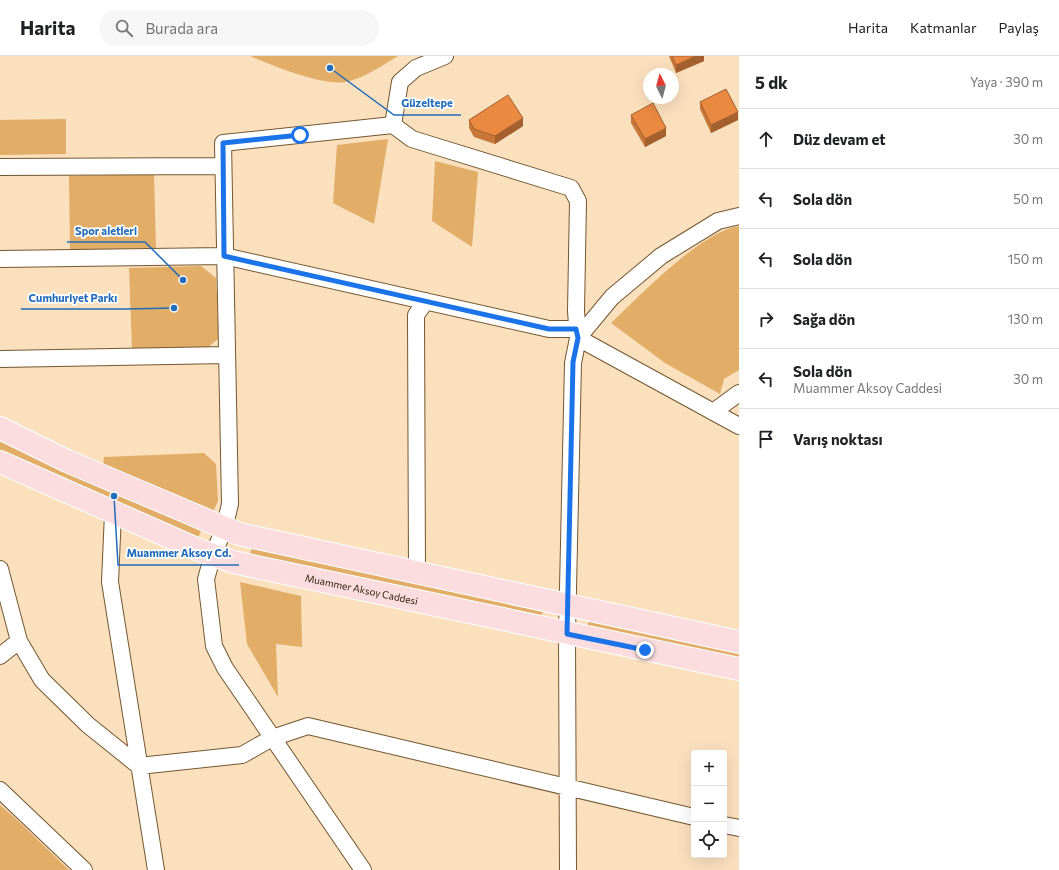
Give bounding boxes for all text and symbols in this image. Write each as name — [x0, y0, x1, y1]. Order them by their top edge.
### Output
search box — [99, 10, 379, 46]
text: Harita — [20, 16, 75, 39]
icon: search — [113, 17, 135, 39]
text: Burada ara — [145, 19, 218, 37]
text: Harita — [848, 19, 888, 36]
text: Katmanlar — [910, 19, 977, 36]
text: Paylaş — [999, 19, 1039, 36]
north arrow — [643, 68, 679, 104]
text: 5 dk — [755, 72, 788, 93]
text: Yaya · 390 m — [970, 74, 1043, 90]
callout: Güzeltepe — [394, 92, 461, 115]
text: Güzeltepe — [401, 96, 453, 109]
route start — [291, 126, 309, 144]
icon: ahead — [755, 128, 777, 150]
text: Düz devam et — [793, 130, 886, 148]
text: 30 m — [1013, 131, 1043, 147]
icon: left — [755, 188, 777, 210]
text: Sola dön — [793, 190, 852, 208]
text: 50 m — [1013, 191, 1043, 207]
callout: Spor aletleri — [67, 219, 145, 242]
text: Spor aletleri — [75, 224, 137, 237]
icon: left — [755, 248, 777, 270]
text: Sola dön — [793, 250, 852, 268]
text: 150 m — [1008, 251, 1043, 267]
callout: Cumhuriyet Parkı — [21, 286, 126, 309]
text: Cumhuriyet Parkı — [29, 291, 117, 304]
icon: right — [755, 308, 777, 330]
text: Sağa dön — [793, 310, 855, 328]
text: 130 m — [1008, 311, 1043, 327]
text: Sola dön — [793, 362, 852, 380]
icon: left — [755, 368, 777, 390]
text: 30 m — [1013, 371, 1043, 387]
text: Muammer Aksoy Caddesi — [793, 380, 942, 396]
icon: arrive — [755, 428, 777, 450]
text: Varış noktası — [793, 430, 883, 448]
callout: Muammer Aksoy Cd. — [118, 542, 239, 565]
text: Muammer Aksoy Cd. — [127, 546, 232, 559]
street label: Muammer Aksoy Caddesi — [304, 571, 419, 607]
route end — [636, 641, 654, 659]
map controls — [691, 750, 727, 858]
button: + — [691, 750, 727, 786]
button: − — [691, 786, 727, 822]
button: locate — [691, 822, 727, 858]

